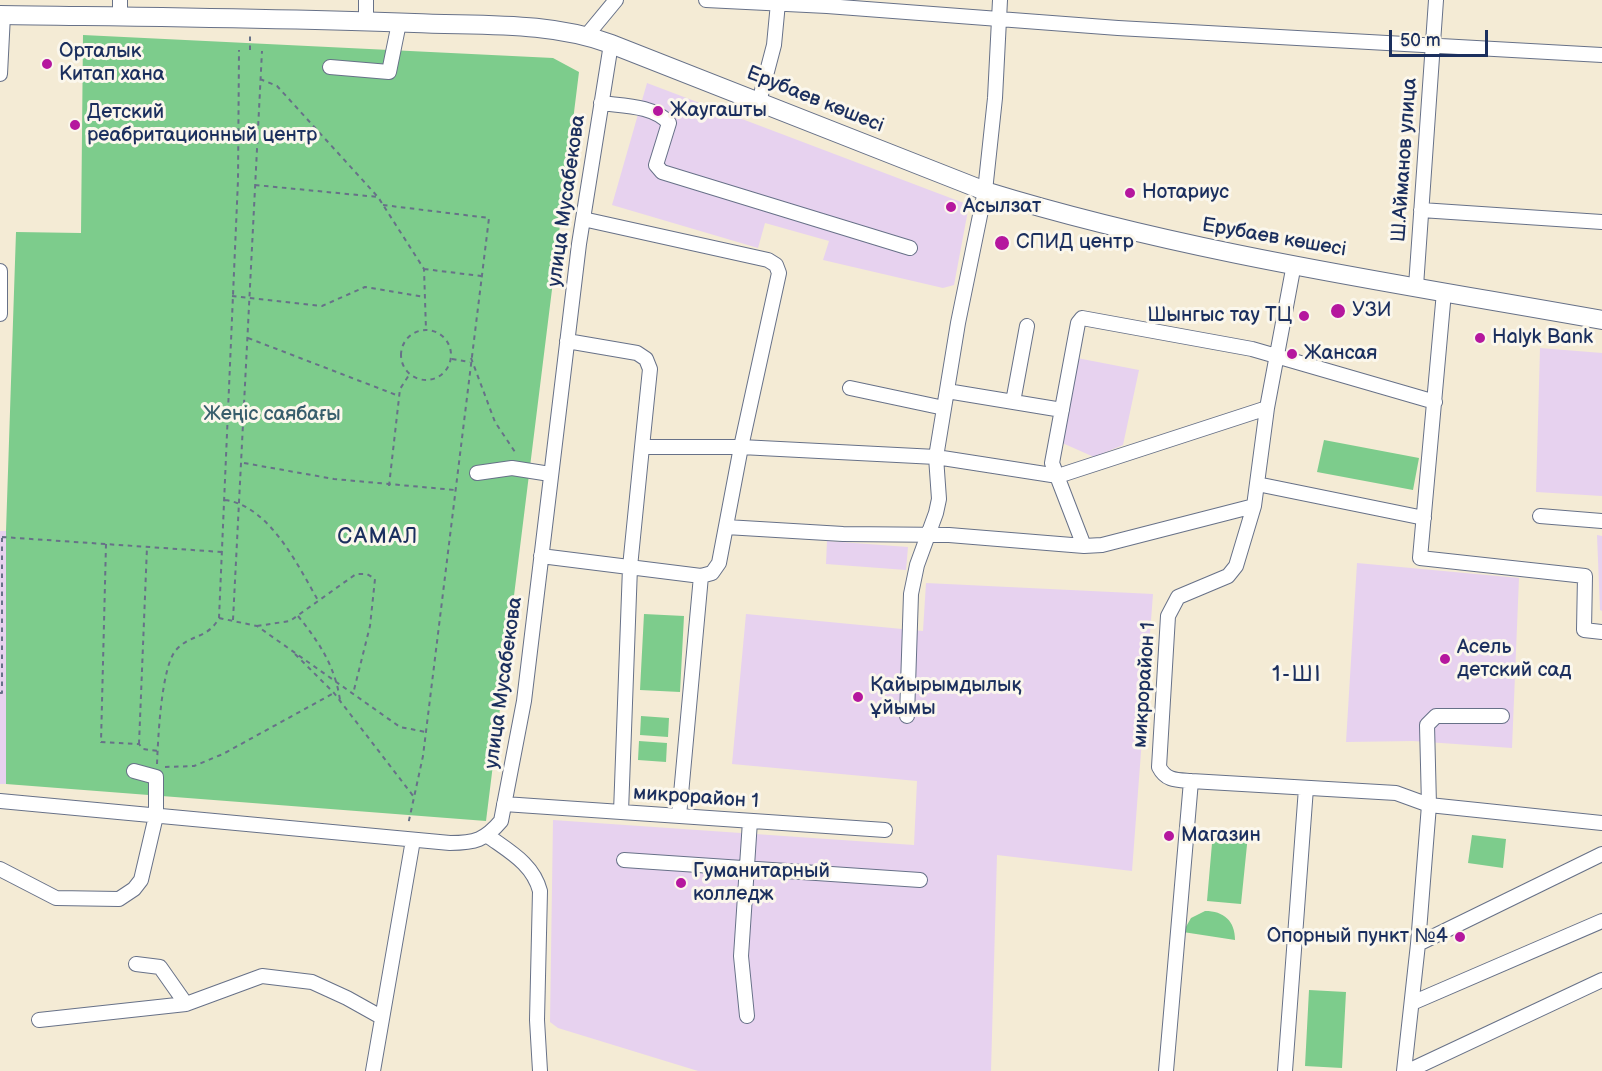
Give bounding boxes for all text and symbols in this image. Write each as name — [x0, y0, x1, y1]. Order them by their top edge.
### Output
scale bar — [1392, 18, 1491, 56]
text: 50 m — [1400, 30, 1441, 51]
place label: Орталык Китап хана — [59, 40, 165, 87]
marker: Орталык Китап хана — [40, 57, 54, 71]
street label: Ерубаев көшесі — [743, 62, 887, 138]
street label: Ш.Айманов улица — [1387, 77, 1423, 243]
place label: Жаугашты — [670, 99, 767, 123]
place label: Детский реабритационный центр — [87, 101, 317, 148]
marker: Жаугашты — [651, 104, 665, 118]
street label: улица Мусабекова — [543, 113, 591, 289]
marker: Детский реабритационный центр — [68, 118, 82, 132]
place label: Нотариус — [1142, 181, 1229, 205]
marker: Нотариус — [1123, 186, 1137, 200]
place label: Асылзат — [963, 195, 1041, 219]
marker: Асылзат — [944, 200, 958, 214]
street label: Ерубаев көшесі — [1200, 214, 1348, 262]
place label: СПИД центр — [1016, 231, 1134, 255]
marker: СПИД центр — [993, 234, 1011, 252]
place label: УЗИ — [1352, 299, 1392, 323]
marker: УЗИ — [1329, 302, 1347, 320]
place label: Шынгыс тау ТЦ — [1147, 304, 1292, 328]
marker: Шынгыс тау ТЦ — [1297, 309, 1311, 323]
place label: Halyk Bank — [1492, 326, 1593, 350]
marker: Halyk Bank — [1473, 331, 1487, 345]
place label: Жансая — [1304, 342, 1377, 366]
marker: Жансая — [1285, 347, 1299, 361]
park label: Жеңіс саябағы — [203, 403, 341, 427]
district label: САМАЛ — [337, 524, 419, 550]
street label: улица Мусабекова — [480, 595, 528, 771]
street label: микрорайон 1 — [1129, 621, 1161, 749]
place label: Асель детский сад — [1457, 636, 1571, 683]
marker: Асель детский сад — [1438, 652, 1452, 666]
district label: 1-ШІ — [1272, 662, 1322, 688]
place label: Қайырымдылық ұйымы — [870, 674, 1021, 721]
marker: Қайырымдылық ұйымы — [851, 690, 865, 704]
street label: микрорайон 1 — [632, 782, 760, 814]
place label: Магазин — [1181, 824, 1261, 848]
marker: Магазин — [1162, 829, 1176, 843]
place label: Гуманитарный колледж — [693, 860, 830, 907]
marker: Гуманитарный колледж — [674, 876, 688, 890]
place label: Опорный пункт №4 — [1267, 925, 1448, 949]
marker: Опорный пункт №4 — [1453, 930, 1467, 944]

